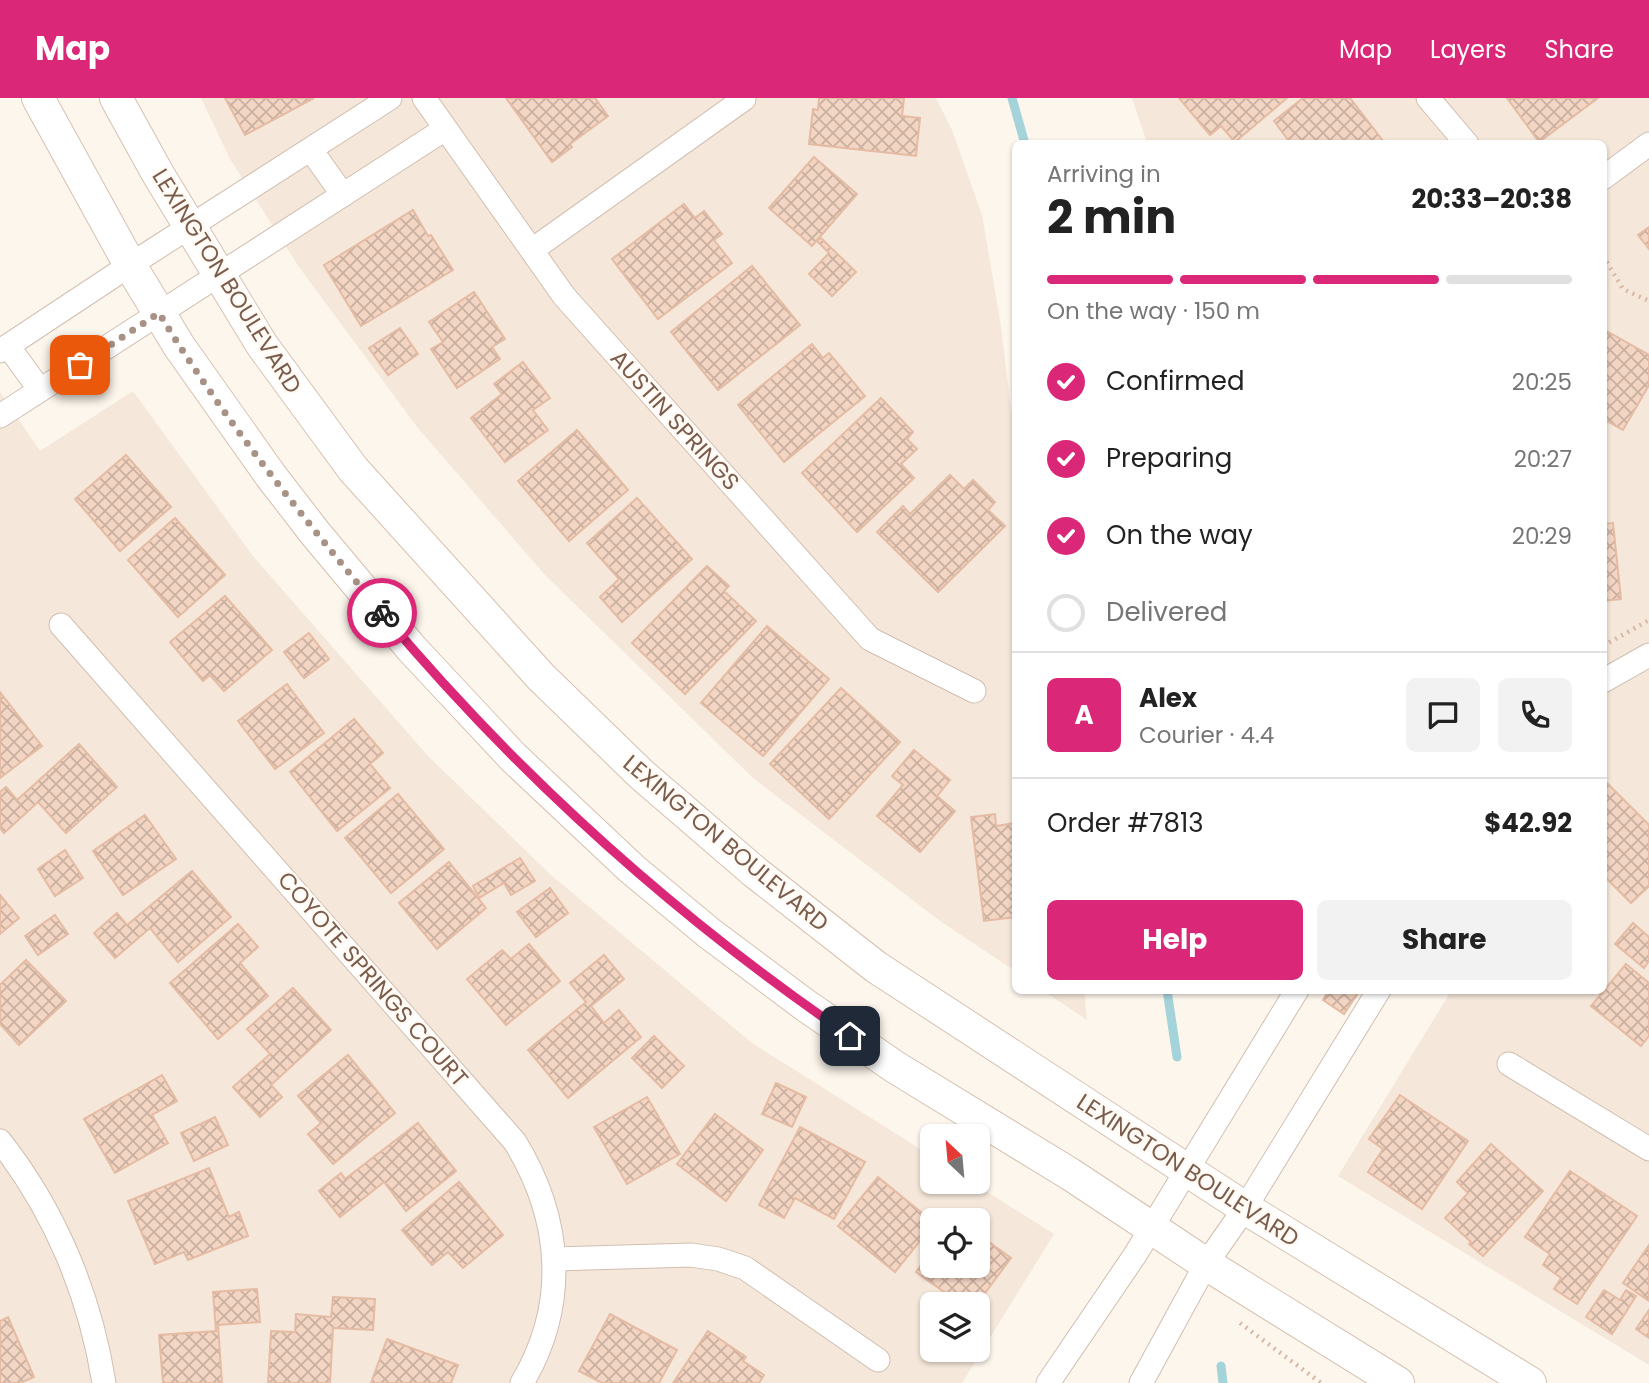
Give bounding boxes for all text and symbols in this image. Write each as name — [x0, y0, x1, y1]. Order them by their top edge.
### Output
text: Map — [35, 25, 110, 72]
text: Map — [1339, 33, 1392, 66]
text: Layers — [1430, 33, 1506, 66]
text: Share — [1544, 33, 1614, 66]
text: Arriving in — [1047, 158, 1161, 190]
street label: LEXINGTON BOULEVARD — [145, 163, 309, 399]
text: 20:33–20:38 — [1412, 181, 1572, 217]
text: 2 min — [1047, 185, 1176, 249]
text: On the way · 150 m — [1047, 295, 1260, 327]
pin — [50, 335, 110, 395]
street label: AUSTIN SPRINGS — [603, 343, 747, 497]
icon: bag — [61, 346, 99, 384]
icon: check — [1047, 363, 1085, 401]
text: Confirmed — [1106, 363, 1244, 399]
text: 20:25 — [1512, 366, 1572, 398]
icon: check — [1047, 440, 1085, 478]
text: Preparing — [1106, 440, 1232, 476]
text: 20:27 — [1514, 443, 1572, 475]
icon: check — [1047, 517, 1085, 555]
text: On the way — [1106, 517, 1253, 553]
text: 20:29 — [1512, 520, 1572, 552]
courier — [347, 578, 417, 648]
icon: bike — [363, 594, 401, 632]
text: Delivered — [1106, 594, 1227, 630]
button: chat — [1406, 678, 1480, 752]
button: phone — [1498, 678, 1572, 752]
text: Alex — [1139, 680, 1197, 716]
text: A — [1074, 697, 1094, 733]
text: Courier · 4.4 — [1139, 719, 1274, 751]
street label: LEXINGTON BOULEVARD — [616, 747, 836, 939]
text: Order #7813 — [1047, 805, 1204, 841]
text: $42.92 — [1484, 805, 1572, 841]
street label: COYOTE SPRINGS COURT — [270, 864, 476, 1094]
button: Help — [1047, 900, 1303, 980]
button: Share — [1317, 900, 1572, 980]
pin — [820, 1006, 880, 1066]
icon: home — [831, 1017, 869, 1055]
street label: LEXINGTON BOULEVARD — [1071, 1086, 1305, 1254]
north arrow — [920, 1124, 990, 1194]
map controls — [920, 1124, 990, 1362]
button: locate — [920, 1208, 990, 1278]
button: layers — [920, 1292, 990, 1362]

